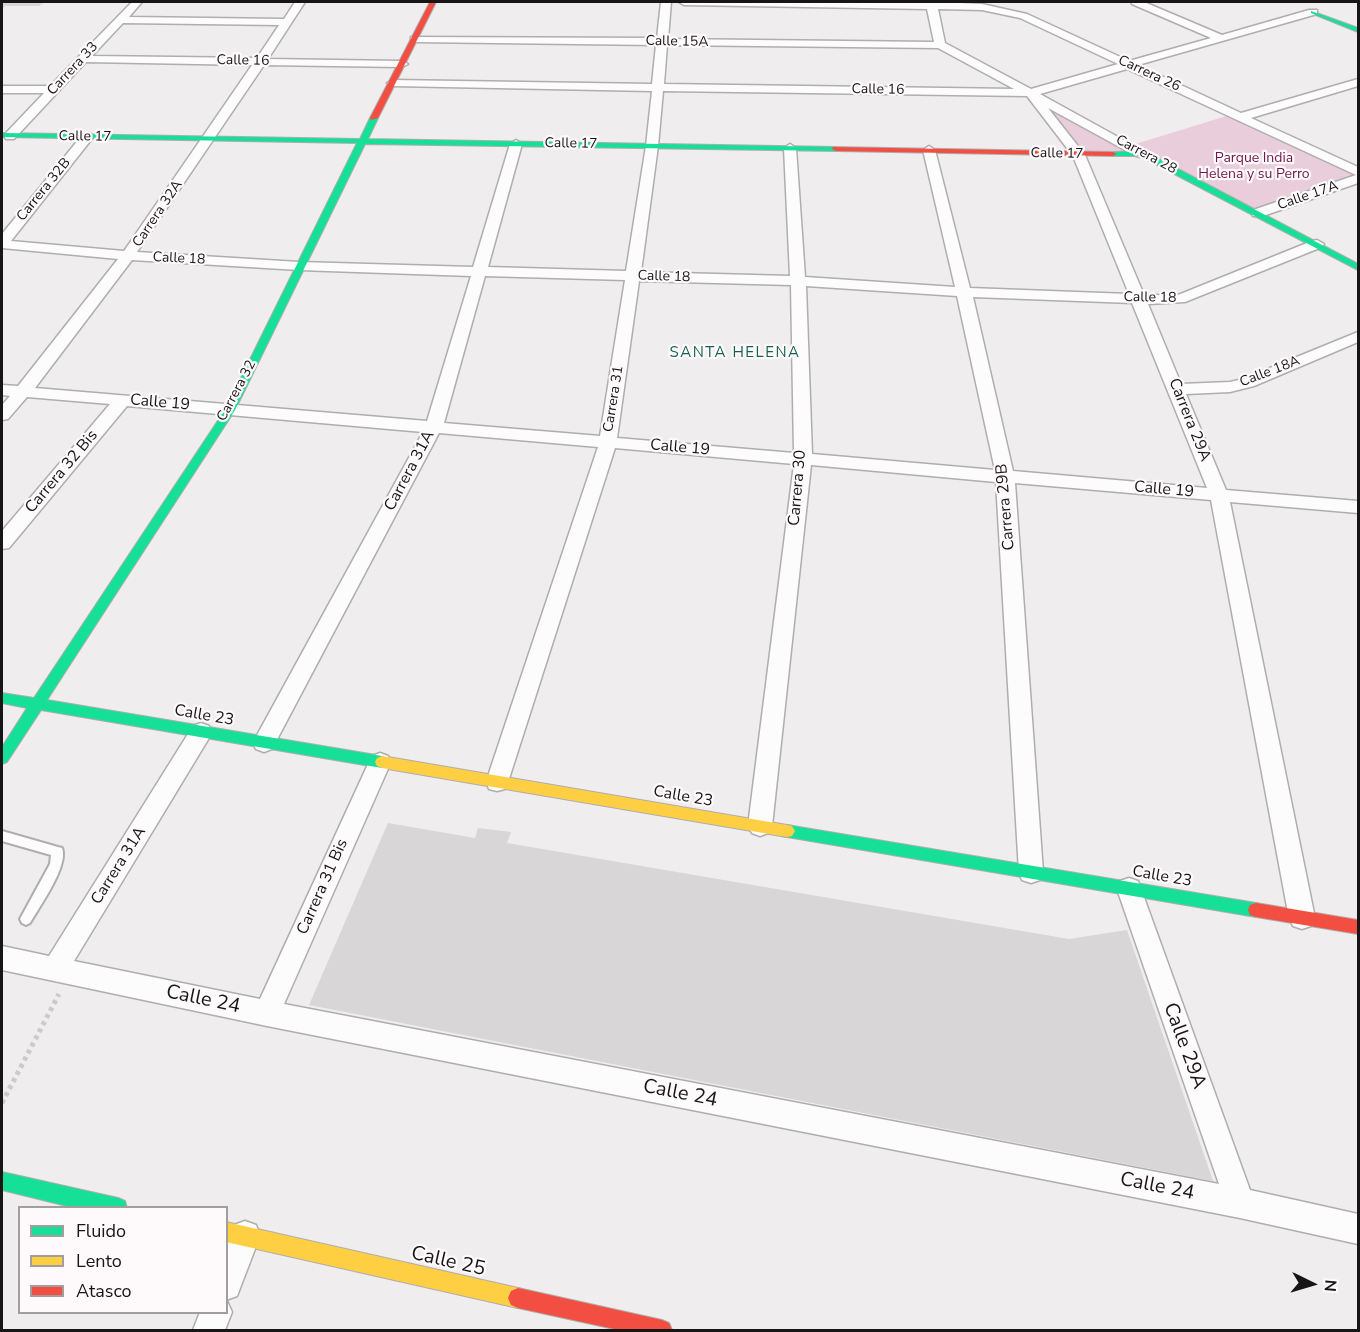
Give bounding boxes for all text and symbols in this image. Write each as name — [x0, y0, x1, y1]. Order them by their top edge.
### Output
street label: Calle 15A — [645, 33, 709, 51]
street label: Carrera 33 — [44, 39, 102, 99]
street label: Calle 16 — [217, 52, 269, 70]
street label: Carrera 26 — [1115, 52, 1183, 96]
street label: Calle 16 — [852, 81, 904, 99]
street label: Calle 17 — [59, 128, 111, 146]
street label: Carrera 28 — [1113, 132, 1179, 178]
street label: Calle 17 — [545, 135, 597, 153]
street label: Calle 17 — [1031, 145, 1083, 163]
park label: Parque India Helena y su Perro — [1198, 151, 1310, 184]
street label: Carrera 32B — [13, 155, 75, 225]
street label: Carrera 32A — [130, 177, 186, 251]
street label: Calle 17A — [1276, 178, 1340, 214]
street label: Calle 18 — [152, 249, 206, 269]
street label: Calle 18 — [637, 268, 691, 286]
street label: Calle 18 — [1124, 289, 1176, 307]
district label: SANTA HELENA — [670, 344, 800, 362]
street label: Calle 18A — [1238, 353, 1302, 391]
street label: Carrera 32 — [214, 358, 260, 424]
street label: Carrera 31 — [600, 365, 628, 433]
street label: Carrera 29A — [1164, 376, 1214, 464]
street label: Calle 19 — [129, 391, 191, 415]
street label: Carrera 32 Bis — [22, 427, 102, 517]
street label: Carrera 31A — [381, 428, 439, 514]
street label: Calle 19 — [649, 436, 711, 460]
street label: Carrera 30 — [785, 449, 811, 527]
street label: Carrera 29B — [993, 463, 1019, 551]
street label: Calle 19 — [1133, 478, 1195, 502]
street label: Calle 23 — [173, 701, 235, 731]
street label: Calle 23 — [652, 782, 714, 812]
street label: Carrera 31A — [88, 824, 150, 908]
street label: Carrera 31 Bis — [293, 836, 353, 938]
street label: Calle 23 — [1131, 862, 1193, 892]
street label: Calle 24 — [164, 980, 242, 1020]
street label: Calle 29A — [1157, 1000, 1211, 1092]
street label: Calle 24 — [641, 1075, 719, 1113]
street label: Calle 24 — [1118, 1168, 1196, 1206]
legend — [18, 1206, 228, 1314]
text: Fluido — [76, 1219, 126, 1243]
street label: Calle 25 — [409, 1242, 487, 1282]
text: Lento — [76, 1249, 122, 1273]
north arrow — [1282, 1254, 1342, 1314]
text: Atasco — [76, 1279, 132, 1303]
text: N — [1318, 1279, 1341, 1292]

